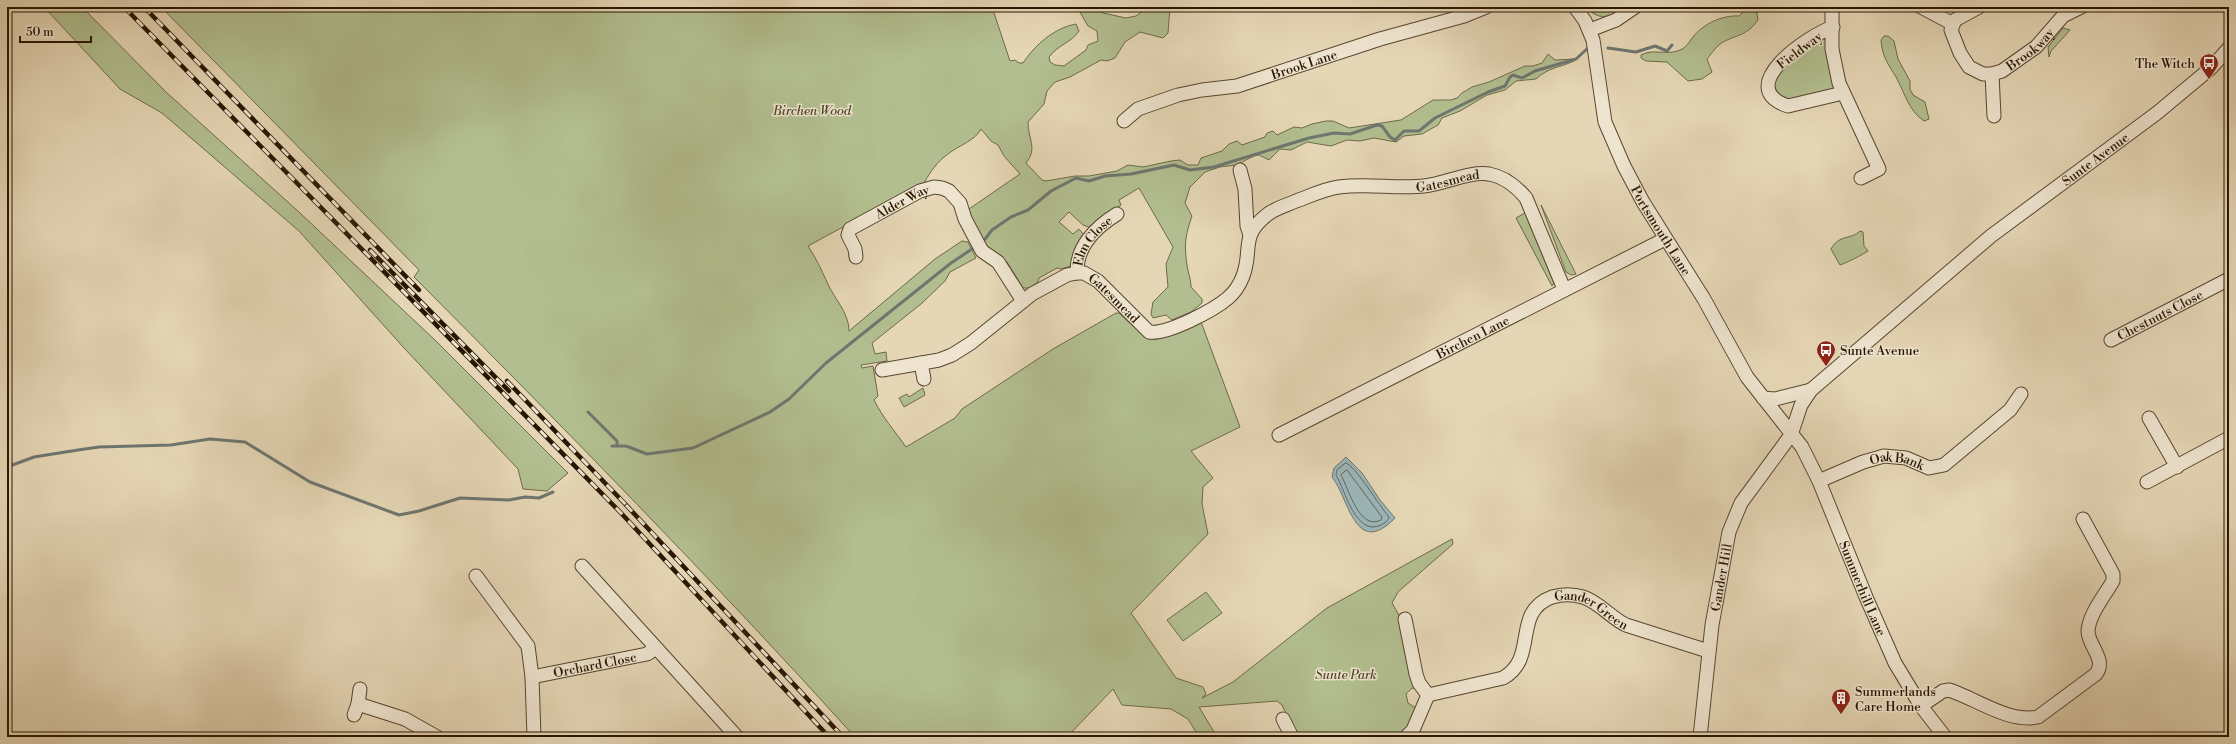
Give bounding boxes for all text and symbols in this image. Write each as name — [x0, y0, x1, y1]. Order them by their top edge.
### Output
scale bar — [20, 18, 91, 44]
text: 50 m — [26, 25, 54, 40]
street label: Brookway — [2003, 25, 2058, 75]
street label: Fieldway — [1774, 28, 1826, 73]
street label: Brook Lane — [1268, 47, 1340, 84]
bus stop icon: The Witch — [2198, 52, 2220, 80]
place label: The Witch — [2135, 56, 2195, 72]
park label: Birchen Wood — [772, 103, 852, 119]
street label: Sunte Avenue — [2059, 129, 2133, 190]
street label: Gatesmead — [1415, 167, 1481, 196]
street label: Alder Way — [872, 182, 932, 223]
street label: Portsmouth Lane — [1627, 183, 1694, 279]
street label: Elm Close — [1070, 213, 1116, 267]
street label: Gatesmead — [1086, 270, 1143, 327]
street label: Chestnuts Close — [2115, 287, 2206, 344]
street label: Birchen Lane — [1433, 312, 1512, 363]
bus stop icon: Sunte Avenue — [1815, 339, 1837, 367]
place label: Sunte Avenue — [1840, 343, 1920, 359]
street label: Oak Bank — [1868, 449, 1928, 474]
street label: Summerhill Lane — [1835, 539, 1889, 639]
street label: Gander Hill — [1708, 542, 1736, 613]
street label: Gander Green — [1553, 588, 1631, 634]
street label: Orchard Close — [552, 649, 638, 682]
park label: Sunte Park — [1315, 667, 1377, 683]
place label: Summerlands Care Home — [1855, 684, 1936, 715]
building icon: Summerlands Care Home — [1830, 687, 1852, 715]

